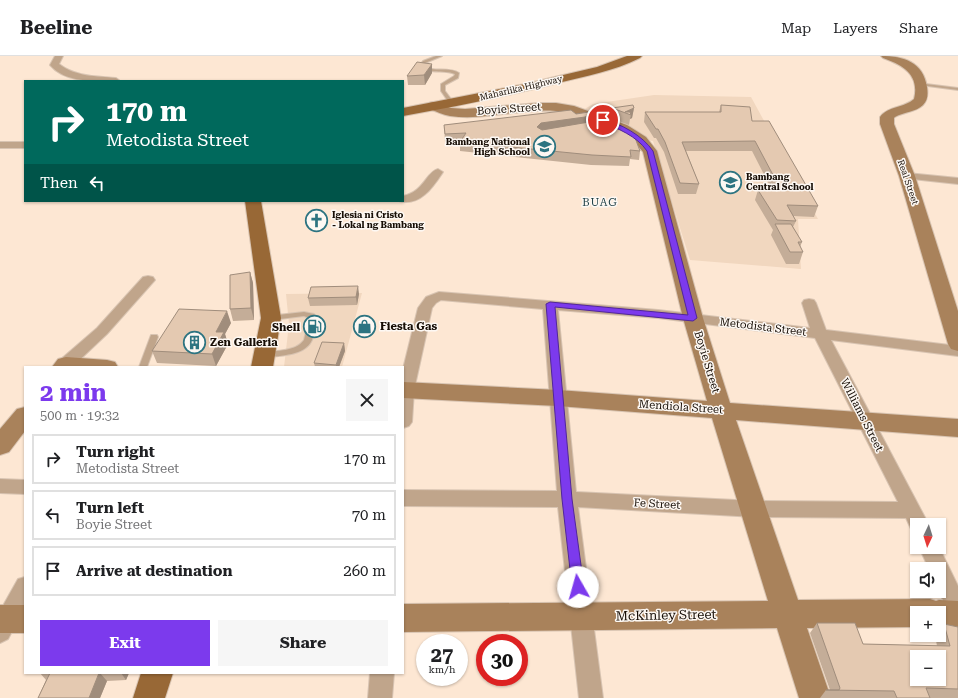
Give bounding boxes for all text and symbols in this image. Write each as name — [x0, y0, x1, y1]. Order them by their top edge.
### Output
text: Beeline — [20, 16, 93, 39]
text: Map — [781, 20, 811, 36]
text: Layers — [833, 20, 877, 36]
text: Share — [899, 20, 938, 36]
street label: Maharlika Highway — [479, 73, 564, 102]
text: 170 m — [106, 95, 187, 128]
icon: right — [40, 96, 92, 148]
street label: Boyie Street — [476, 100, 542, 118]
pin — [586, 103, 620, 137]
icon: arrive — [592, 109, 614, 131]
text: Metodista Street — [106, 129, 249, 150]
school or university icon: Bambang National High School — [532, 134, 558, 160]
place label: Bambang National High School — [446, 137, 530, 157]
street label: Real Street — [896, 158, 921, 206]
school or university icon: Bambang Central School — [718, 169, 744, 195]
icon: left — [86, 172, 108, 194]
place label: Bambang Central School — [746, 172, 814, 192]
text: Then — [40, 174, 78, 192]
district label: BUAG — [582, 196, 618, 209]
church icon: Iglesia ni Cristo - Lokal ng Bambang — [303, 207, 329, 233]
place label: Iglesia ni Cristo - Lokal ng Bambang — [332, 210, 424, 230]
shop icon: Fiesta Gas — [351, 313, 377, 339]
fuel station icon: Shell — [302, 314, 328, 340]
street label: Metodista Street — [719, 315, 807, 339]
place label: Fiesta Gas — [380, 320, 438, 333]
place label: Shell — [272, 321, 300, 334]
building icon: Zen Galleria — [182, 329, 208, 355]
street label: Boyie Street — [691, 329, 723, 395]
place label: Zen Galleria — [210, 336, 278, 349]
street label: Williams Street — [838, 376, 886, 454]
text: 2 min — [40, 379, 107, 407]
button: close — [346, 379, 388, 421]
street label: Mendiola Street — [638, 398, 724, 416]
text: 500 m · 19:32 — [40, 408, 119, 423]
text: Turn right — [76, 443, 155, 461]
icon: right — [42, 448, 64, 470]
text: 170 m — [343, 450, 386, 468]
text: Metodista Street — [76, 461, 179, 476]
street label: Fe Street — [633, 496, 681, 512]
text: Turn left — [76, 499, 144, 517]
icon: left — [42, 504, 64, 526]
text: 70 m — [352, 506, 386, 524]
text: Boyie Street — [76, 517, 152, 532]
north arrow — [910, 518, 946, 554]
map controls — [910, 518, 946, 686]
icon: arrive — [42, 560, 64, 582]
text: Arrive at destination — [76, 562, 232, 580]
text: 260 m — [343, 562, 386, 580]
button: sound — [910, 562, 946, 598]
position arrow — [557, 566, 599, 608]
button: + — [910, 606, 946, 642]
street label: McKinley Street — [616, 607, 717, 623]
button: Exit — [40, 620, 210, 666]
button: Share — [218, 620, 388, 666]
speed limit sign: 30 — [476, 634, 528, 686]
text: 27 — [431, 643, 453, 667]
button: − — [910, 650, 946, 686]
text: km/h — [429, 664, 455, 675]

